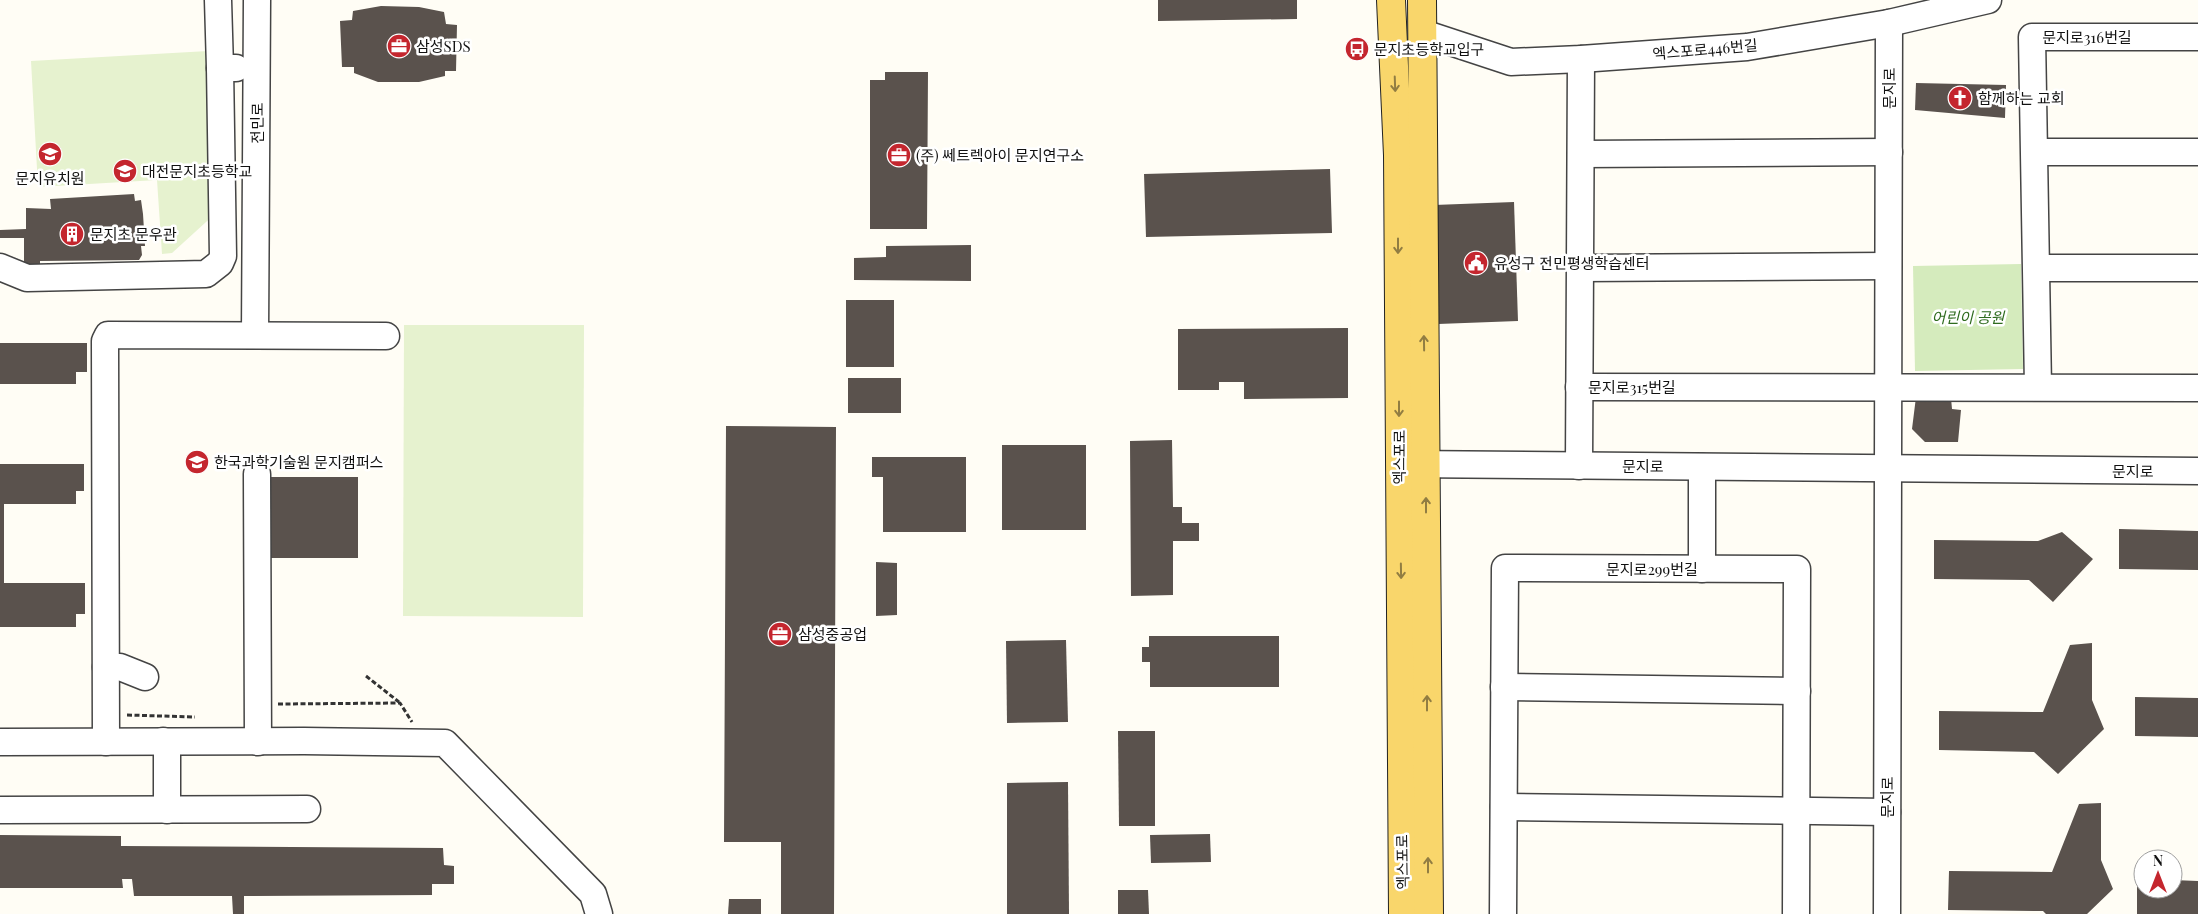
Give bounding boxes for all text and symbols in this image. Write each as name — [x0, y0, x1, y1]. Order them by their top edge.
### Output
street label: 문지로316번길 — [2042, 27, 2132, 47]
office icon: 삼성SDS — [386, 33, 412, 59]
street label: 엑스포로446번길 — [1652, 34, 1758, 64]
place label: 삼성SDS — [416, 36, 471, 56]
bus stop icon: 문지초등학교입구 — [1344, 36, 1370, 62]
place label: 문지초등학교입구 — [1374, 39, 1484, 59]
street label: 문지로 — [1879, 67, 1899, 109]
one-way arrow — [1390, 75, 1399, 91]
church icon: 함께하는 교회 — [1947, 85, 1973, 111]
place label: 함께하는 교회 — [1978, 88, 2065, 108]
street label: 전민로 — [247, 102, 267, 144]
school or university icon: 문지유치원 — [37, 141, 63, 167]
office icon: (주) 쎄트렉아이 문지연구소 — [886, 142, 912, 168]
place label: (주) 쎄트렉아이 문지연구소 — [916, 145, 1084, 165]
school or university icon: 대전문지초등학교 — [112, 158, 138, 184]
place label: 대전문지초등학교 — [142, 161, 252, 181]
place label: 문지유치원 — [15, 168, 85, 188]
building icon: 문지초 문우관 — [59, 221, 85, 247]
place label: 문지초 문우관 — [90, 224, 177, 244]
one-way arrow — [1393, 238, 1403, 254]
public building icon: 유성구 전민평생학습센터 — [1463, 250, 1489, 276]
place label: 유성구 전민평생학습센터 — [1494, 253, 1650, 273]
park label: 어린이 공원 — [1932, 307, 2006, 327]
one-way arrow — [1419, 335, 1429, 352]
street label: 문지로315번길 — [1588, 377, 1676, 397]
one-way arrow — [1394, 400, 1404, 416]
street label: 엑스포로 — [1389, 429, 1409, 485]
school or university icon: 한국과학기술원 문지캠퍼스 — [184, 449, 210, 475]
place label: 한국과학기술원 문지캠퍼스 — [214, 452, 384, 472]
street label: 문지로 — [1622, 456, 1664, 476]
street label: 문지로 — [2112, 461, 2154, 481]
one-way arrow — [1421, 498, 1431, 514]
street label: 문지로299번길 — [1606, 559, 1698, 579]
one-way arrow — [1396, 563, 1405, 579]
office icon: 삼성중공업 — [767, 621, 793, 647]
place label: 삼성중공업 — [798, 624, 867, 644]
one-way arrow — [1422, 695, 1432, 712]
street label: 문지로 — [1877, 776, 1897, 818]
street label: 엑스포로 — [1392, 834, 1412, 890]
north arrow — [2133, 849, 2183, 899]
text: N — [2153, 851, 2163, 870]
one-way arrow — [1423, 858, 1433, 874]

